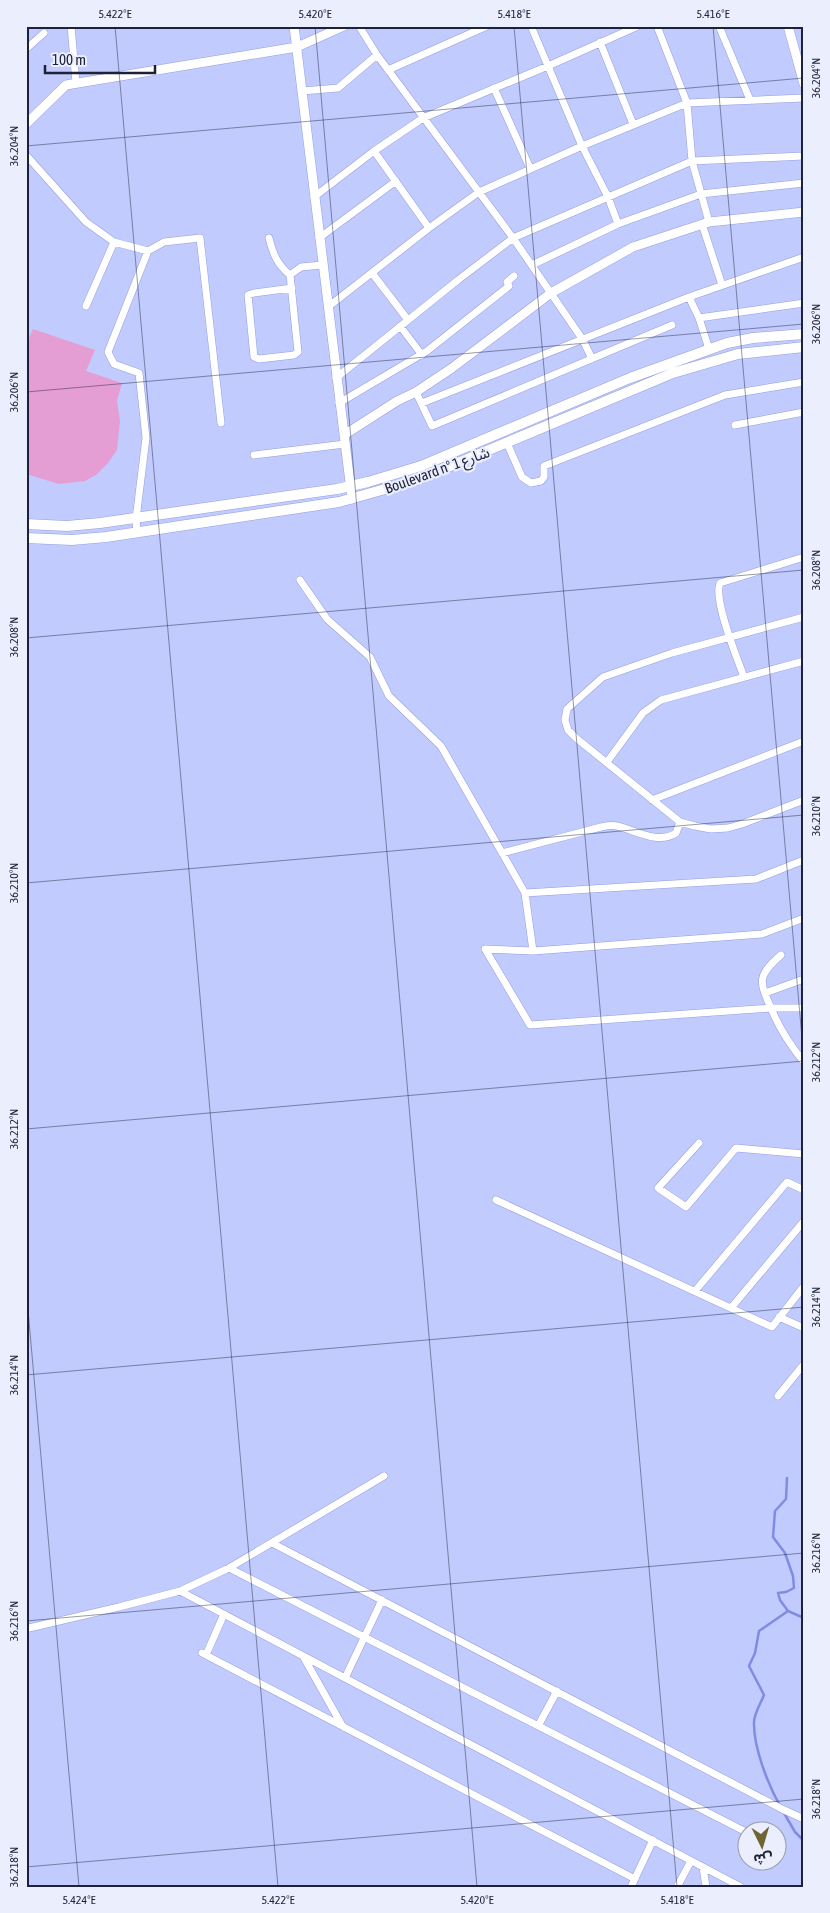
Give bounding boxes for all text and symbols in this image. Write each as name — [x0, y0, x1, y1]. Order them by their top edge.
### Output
text: 5.422°E — [98, 7, 132, 21]
text: 5.420°E — [298, 7, 332, 21]
text: 5.418°E — [497, 7, 531, 21]
text: 5.416°E — [696, 7, 730, 21]
scale bar — [45, 42, 155, 74]
text: 100 m — [52, 51, 86, 68]
text: 36.204°N — [809, 58, 823, 98]
text: 36.204°N — [7, 126, 21, 166]
text: 36.206°N — [809, 304, 823, 344]
text: 36.206°N — [7, 372, 21, 412]
street label: Boulevard n° شارع 1 — [382, 443, 493, 501]
text: 36.208°N — [809, 550, 823, 590]
text: 36.208°N — [7, 617, 21, 657]
text: 36.210°N — [809, 796, 823, 836]
text: 36.210°N — [7, 863, 21, 903]
text: 36.212°N — [809, 1042, 823, 1082]
text: 36.212°N — [7, 1109, 21, 1149]
text: 36.214°N — [809, 1287, 823, 1327]
text: 36.214°N — [7, 1355, 21, 1395]
text: 36.216°N — [809, 1533, 823, 1573]
text: 36.216°N — [7, 1601, 21, 1641]
text: 36.218°N — [809, 1779, 823, 1819]
north arrow — [738, 1820, 788, 1870]
text: 36.218°N — [7, 1847, 21, 1887]
text: ش — [753, 1850, 773, 1868]
text: 5.424°E — [62, 1893, 96, 1907]
text: 5.422°E — [261, 1893, 295, 1907]
text: 5.420°E — [460, 1893, 494, 1907]
text: 5.418°E — [660, 1893, 694, 1907]

